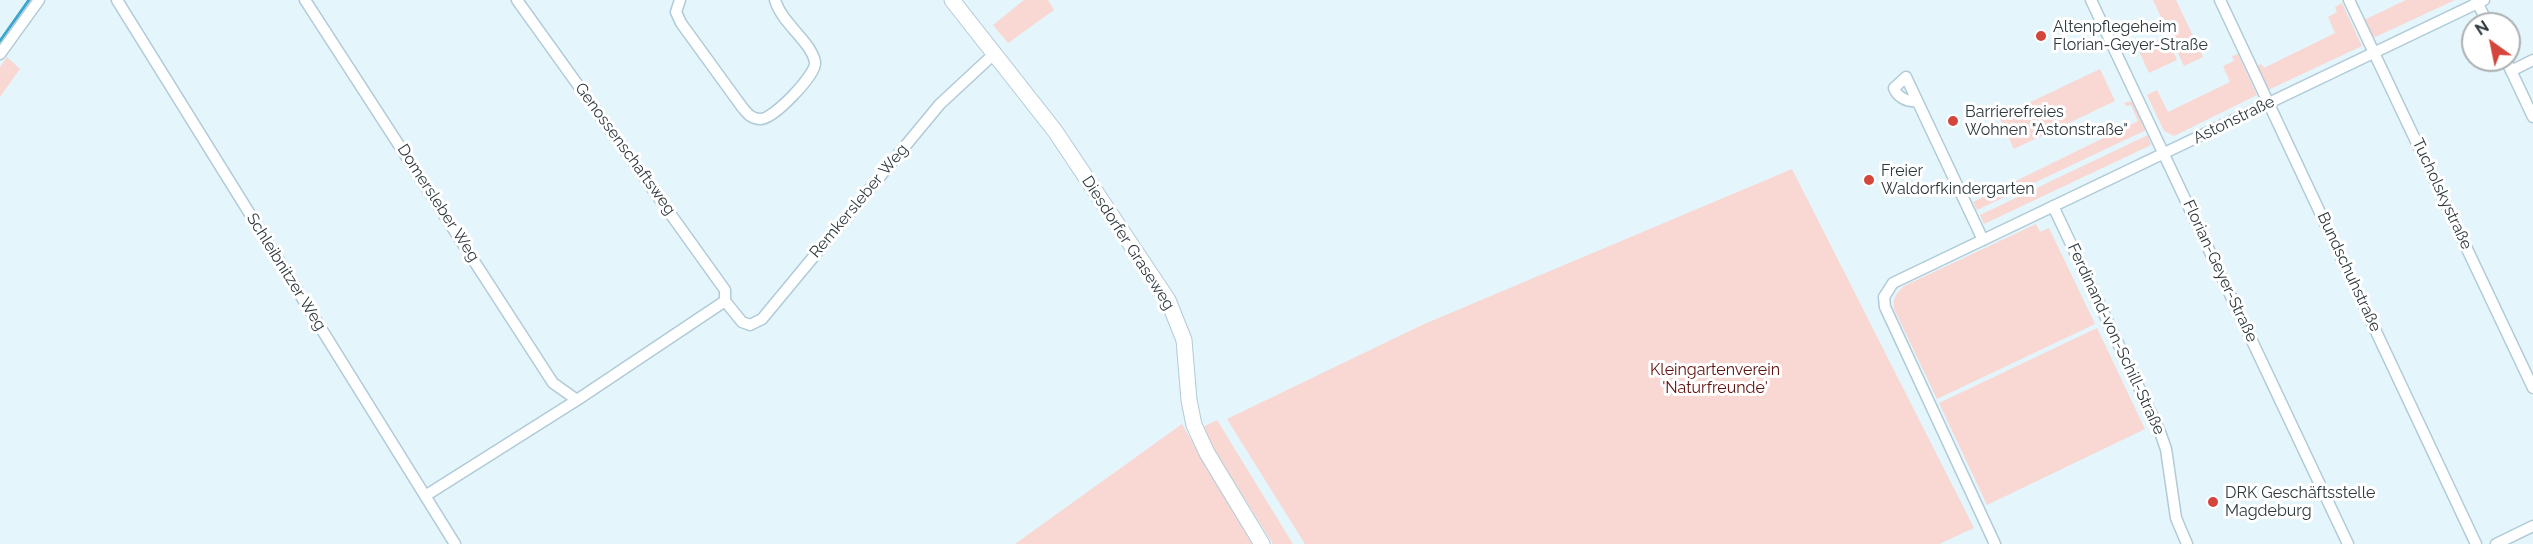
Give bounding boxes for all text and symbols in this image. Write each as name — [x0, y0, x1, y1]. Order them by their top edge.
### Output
north arrow — [2461, 12, 2521, 72]
place label: Altenpflegeheim Florian-Geyer-Straße — [2053, 17, 2208, 55]
text: N — [2472, 17, 2492, 39]
marker: Altenpflegeheim Florian-Geyer-Straße — [2034, 29, 2048, 43]
street label: Genossenschaftsweg — [571, 79, 679, 219]
street label: Astonstraße — [2190, 92, 2278, 148]
place label: Barrierefreies Wohnen "Astonstraße" — [1965, 102, 2128, 140]
marker: Barrierefreies Wohnen "Astonstraße" — [1946, 114, 1960, 128]
street label: Tucholskystraße — [2408, 135, 2476, 253]
street label: Remkersleber Weg — [806, 140, 912, 262]
street label: Domersleber Weg — [393, 141, 483, 265]
place label: Freier Waldorfkindergarten — [1881, 161, 2035, 199]
street label: Diesdorfer Graseweg — [1077, 172, 1179, 314]
marker: Freier Waldorfkindergarten — [1862, 173, 1876, 187]
street label: Florian-Geyer-Straße — [2179, 197, 2261, 345]
street label: Bundschuhstraße — [2313, 209, 2385, 335]
street label: Schleibnitzer Weg — [242, 210, 330, 334]
street label: Ferdinand-von-Schill-Straße — [2063, 240, 2169, 438]
park label: Kleingartenverein 'Naturfreunde' — [1650, 360, 1780, 398]
place label: DRK Geschäftsstelle Magdeburg — [2225, 483, 2375, 521]
marker: DRK Geschäftsstelle Magdeburg — [2206, 495, 2220, 509]

